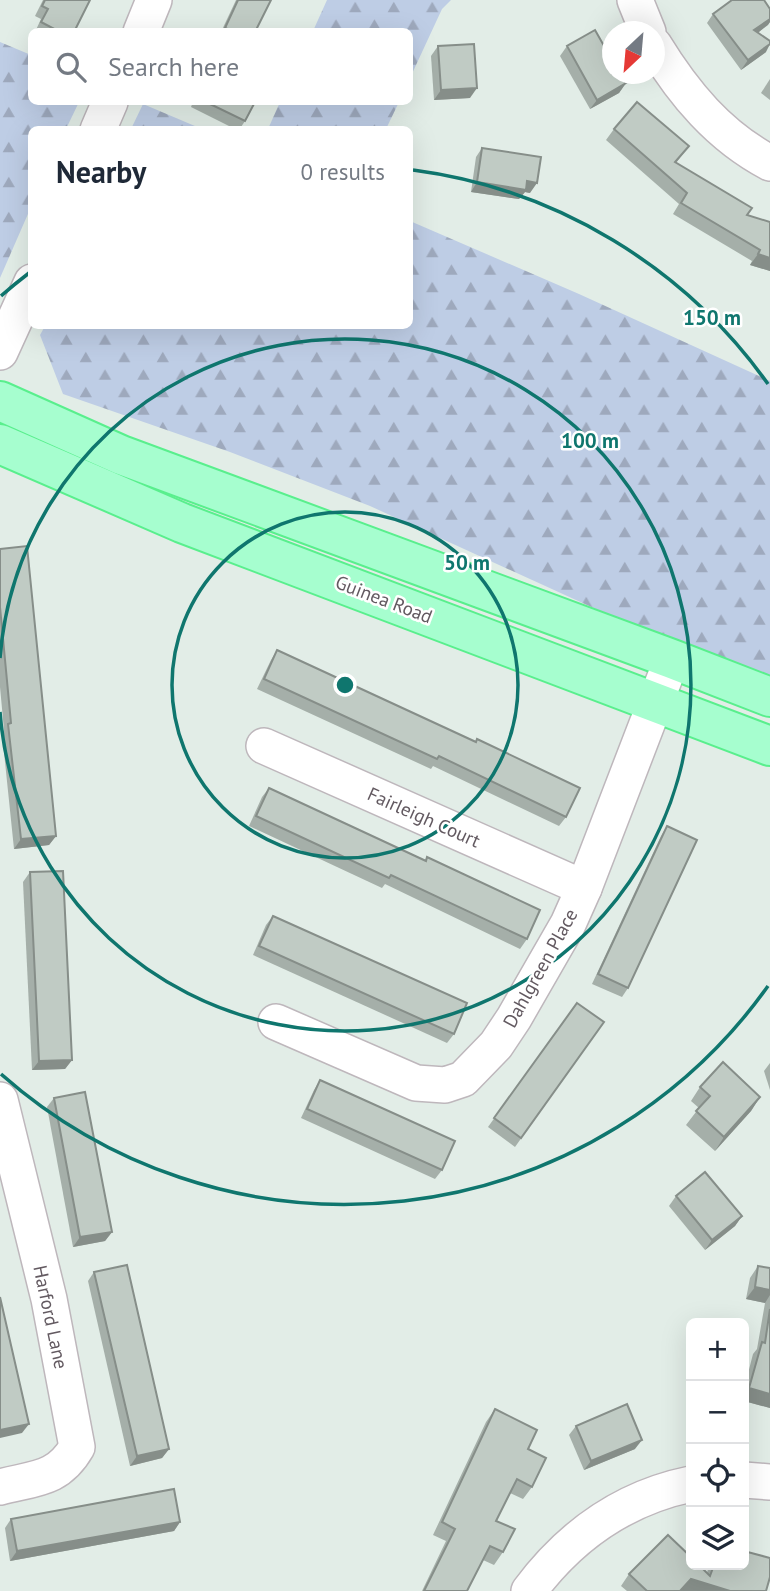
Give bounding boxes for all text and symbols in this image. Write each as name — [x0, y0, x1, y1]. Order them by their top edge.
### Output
north arrow — [602, 21, 665, 84]
search box — [28, 28, 413, 105]
icon: search — [52, 48, 90, 86]
text: Search here — [108, 50, 239, 83]
text: Nearby — [56, 152, 146, 191]
text: 0 results — [301, 157, 385, 186]
text: 150 m — [683, 304, 741, 331]
text: 100 m — [561, 427, 619, 454]
text: 50 m — [444, 549, 490, 576]
street label: Guinea Road — [332, 570, 436, 628]
centre of rings — [333, 673, 357, 697]
street label: Fairleigh Court — [364, 781, 485, 853]
street label: Dahlgreen Place — [497, 904, 583, 1032]
street label: Harford Lane — [28, 1263, 74, 1371]
map controls — [686, 1318, 749, 1570]
button: + — [686, 1318, 749, 1381]
button: − — [686, 1381, 749, 1444]
button: locate — [686, 1444, 749, 1507]
button: layers — [686, 1507, 749, 1570]

